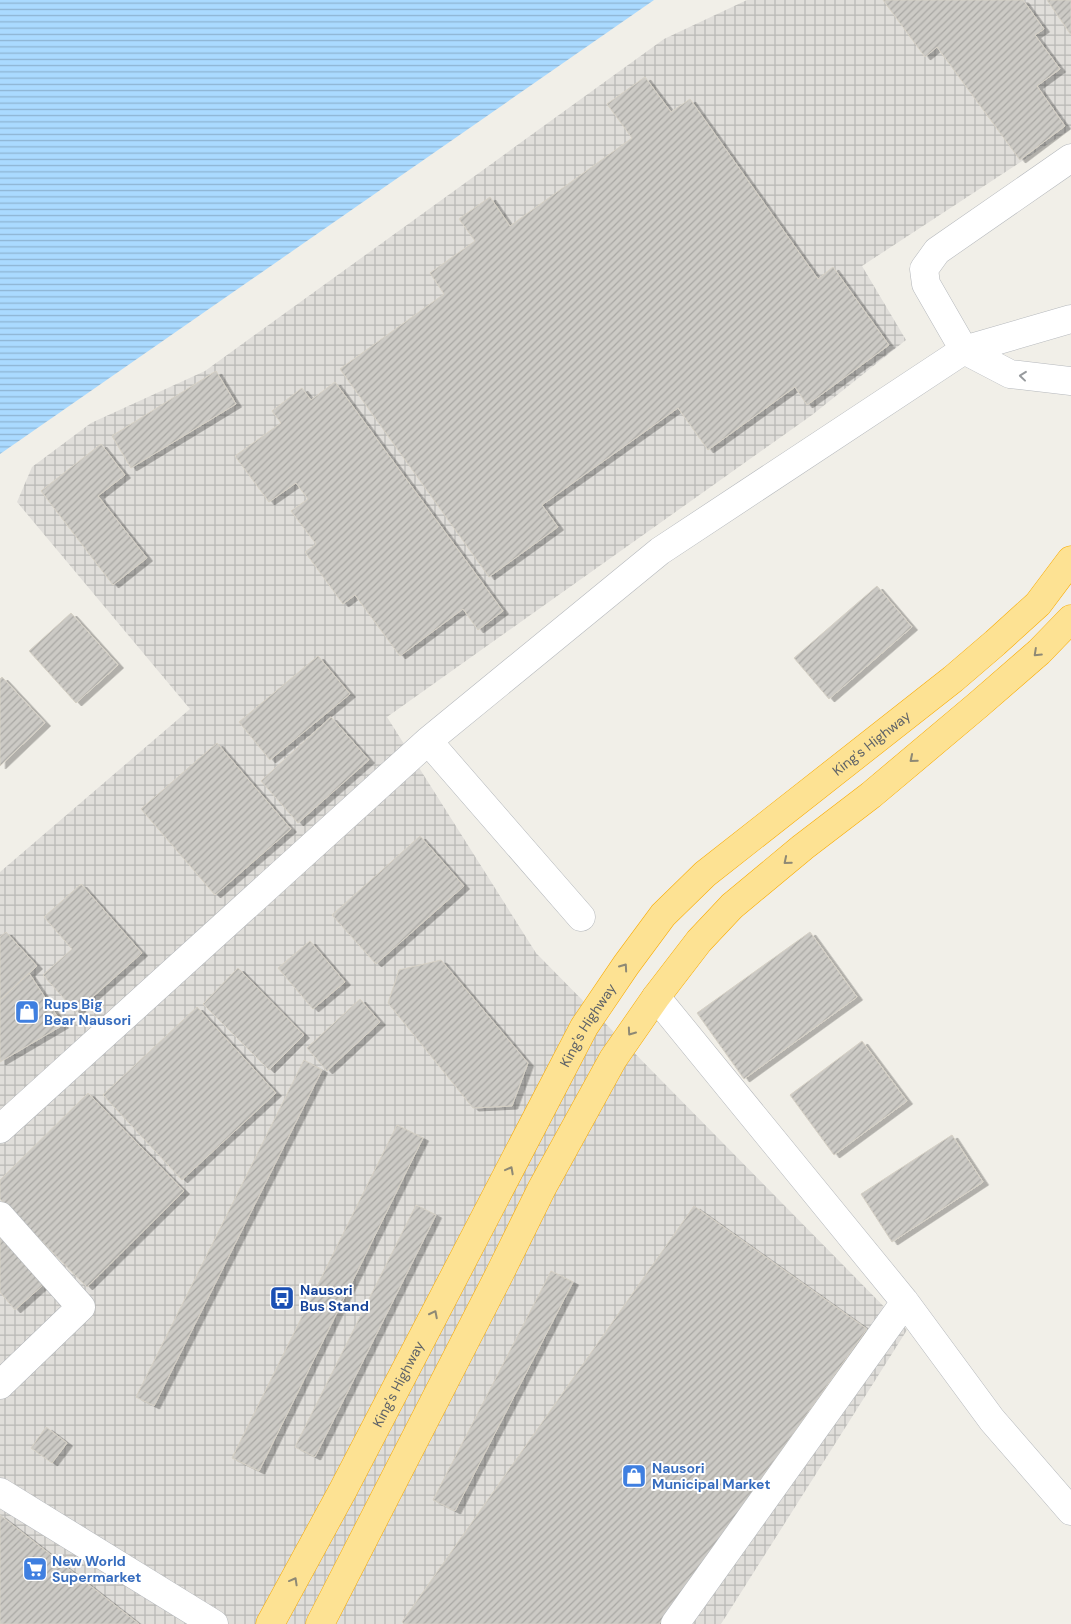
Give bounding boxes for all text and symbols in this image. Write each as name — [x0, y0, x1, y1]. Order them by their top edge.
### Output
one-way arrow — [1018, 371, 1026, 382]
one-way arrow — [1033, 648, 1042, 657]
street label: King's Highway — [829, 707, 914, 780]
one-way arrow — [910, 754, 919, 763]
one-way arrow — [783, 855, 792, 864]
one-way arrow — [618, 964, 627, 973]
street label: King's Highway — [556, 980, 620, 1070]
place label: Rups Big Bear Nausori — [44, 995, 131, 1029]
shop icon: Rups Big Bear Nausori — [14, 999, 40, 1025]
one-way arrow — [628, 1026, 637, 1036]
one-way arrow — [504, 1166, 514, 1175]
place label: Nausori Bus Stand — [300, 1281, 369, 1315]
bus stop icon: Nausori Bus Stand — [269, 1285, 295, 1311]
one-way arrow — [428, 1310, 438, 1319]
street label: King's Highway — [368, 1338, 428, 1430]
place label: Nausori Municipal Market — [652, 1459, 770, 1493]
shop icon: Nausori Municipal Market — [621, 1463, 647, 1489]
place label: New World Supermarket — [52, 1552, 141, 1586]
supermarket icon: New World Supermarket — [22, 1556, 48, 1582]
one-way arrow — [288, 1578, 298, 1587]

